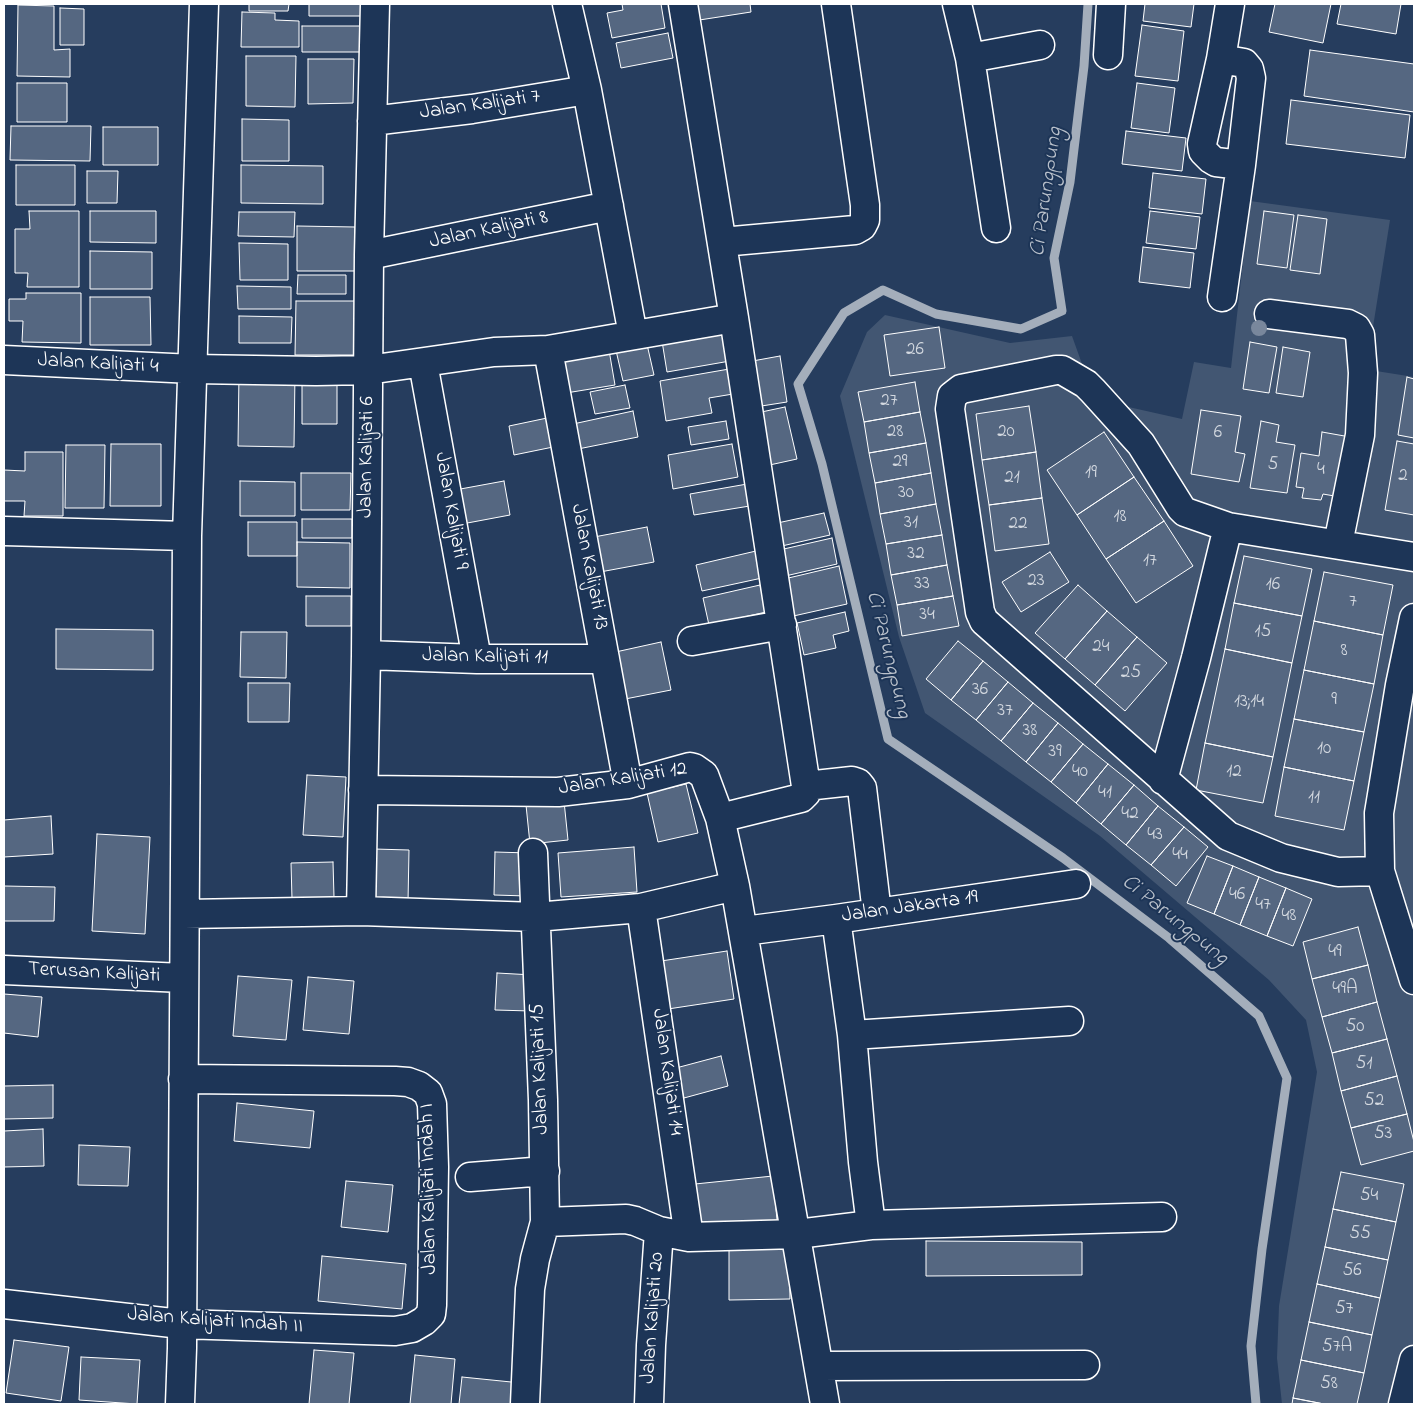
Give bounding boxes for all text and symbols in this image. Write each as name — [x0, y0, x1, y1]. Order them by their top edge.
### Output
street label: Jalan Kalijati 7 — [418, 85, 542, 127]
water label: Ci Parungpung — [1026, 126, 1070, 258]
street label: Jalan Kalijati 8 — [427, 206, 551, 256]
house number: 26 — [906, 340, 924, 362]
street label: Jalan Kalijati 4 — [37, 349, 159, 381]
house number: 27 — [880, 391, 898, 413]
street label: Jalan Kalijati 6 — [354, 396, 382, 518]
house number: 28 — [887, 422, 903, 444]
house number: 20 — [997, 422, 1015, 444]
house number: 6 — [1214, 423, 1222, 445]
street label: Jalan Kalijati 9 — [427, 450, 473, 572]
house number: 29 — [892, 452, 908, 474]
house number: 5 — [1268, 455, 1278, 477]
house number: 4 — [1317, 460, 1325, 482]
house number: 19 — [1085, 463, 1097, 485]
house number: 2 — [1398, 466, 1408, 488]
house number: 21 — [1004, 468, 1020, 490]
house number: 30 — [898, 483, 914, 505]
street label: Jalan Kalijati 13 — [563, 502, 613, 632]
house number: 18 — [1113, 507, 1127, 529]
house number: 31 — [904, 513, 918, 535]
house number: 22 — [1009, 514, 1027, 536]
house number: 32 — [907, 544, 925, 566]
house number: 17 — [1143, 551, 1157, 573]
house number: 23 — [1027, 571, 1045, 593]
house number: 33 — [914, 574, 930, 596]
house number: 16 — [1266, 575, 1280, 597]
water label: Ci Parungpung — [858, 589, 916, 721]
house number: 7 — [1349, 592, 1357, 614]
house number: 34 — [919, 605, 935, 627]
house number: 15 — [1255, 622, 1271, 644]
house number: 24 — [1092, 637, 1110, 659]
house number: 8 — [1340, 641, 1348, 663]
street label: Jalan Kalijati 11 — [422, 644, 548, 672]
house number: 25 — [1121, 663, 1141, 685]
house number: 36 — [972, 680, 988, 702]
house number: 9 — [1331, 690, 1337, 712]
house number: 13;14 — [1234, 692, 1264, 714]
house number: 37 — [997, 701, 1013, 723]
house number: 38 — [1023, 721, 1037, 743]
house number: 10 — [1317, 739, 1331, 761]
house number: 39 — [1048, 742, 1062, 764]
street label: Jalan Kalijati 12 — [557, 757, 689, 803]
house number: 40 — [1072, 762, 1088, 784]
house number: 12 — [1226, 762, 1242, 784]
house number: 41 — [1098, 783, 1112, 805]
house number: 11 — [1308, 788, 1320, 810]
house number: 42 — [1121, 804, 1139, 826]
house number: 43 — [1147, 825, 1163, 847]
house number: 44 — [1172, 845, 1188, 867]
water label: Ci Parungpung — [1115, 870, 1233, 972]
house number: 46 — [1229, 885, 1245, 907]
street label: Jalan Jakarta 19 — [840, 886, 980, 930]
house number: 47 — [1255, 895, 1271, 917]
house number: 48 — [1282, 906, 1296, 928]
house number: 49 — [1328, 942, 1342, 964]
street label: Terusan Kalijati — [27, 958, 161, 990]
house number: 49A — [1332, 979, 1358, 1001]
street label: Jalan Kalijati 15 — [526, 1003, 556, 1135]
street label: Jalan Kalijati 14 — [645, 1007, 687, 1137]
house number: 50 — [1345, 1017, 1365, 1039]
house number: 51 — [1356, 1054, 1372, 1076]
house number: 52 — [1364, 1091, 1384, 1113]
street label: Jalan Kalijati Indah I — [416, 1103, 444, 1275]
house number: 53 — [1374, 1124, 1392, 1146]
house number: 54 — [1360, 1186, 1378, 1208]
house number: 55 — [1349, 1224, 1371, 1246]
street label: Jalan Kalijati 20 — [637, 1251, 671, 1385]
house number: 56 — [1342, 1261, 1362, 1283]
house number: 57 — [1335, 1299, 1353, 1321]
street label: Jalan Kalijati Indah II — [126, 1303, 304, 1341]
house number: 57A — [1322, 1337, 1352, 1359]
house number: 58 — [1320, 1374, 1338, 1396]

